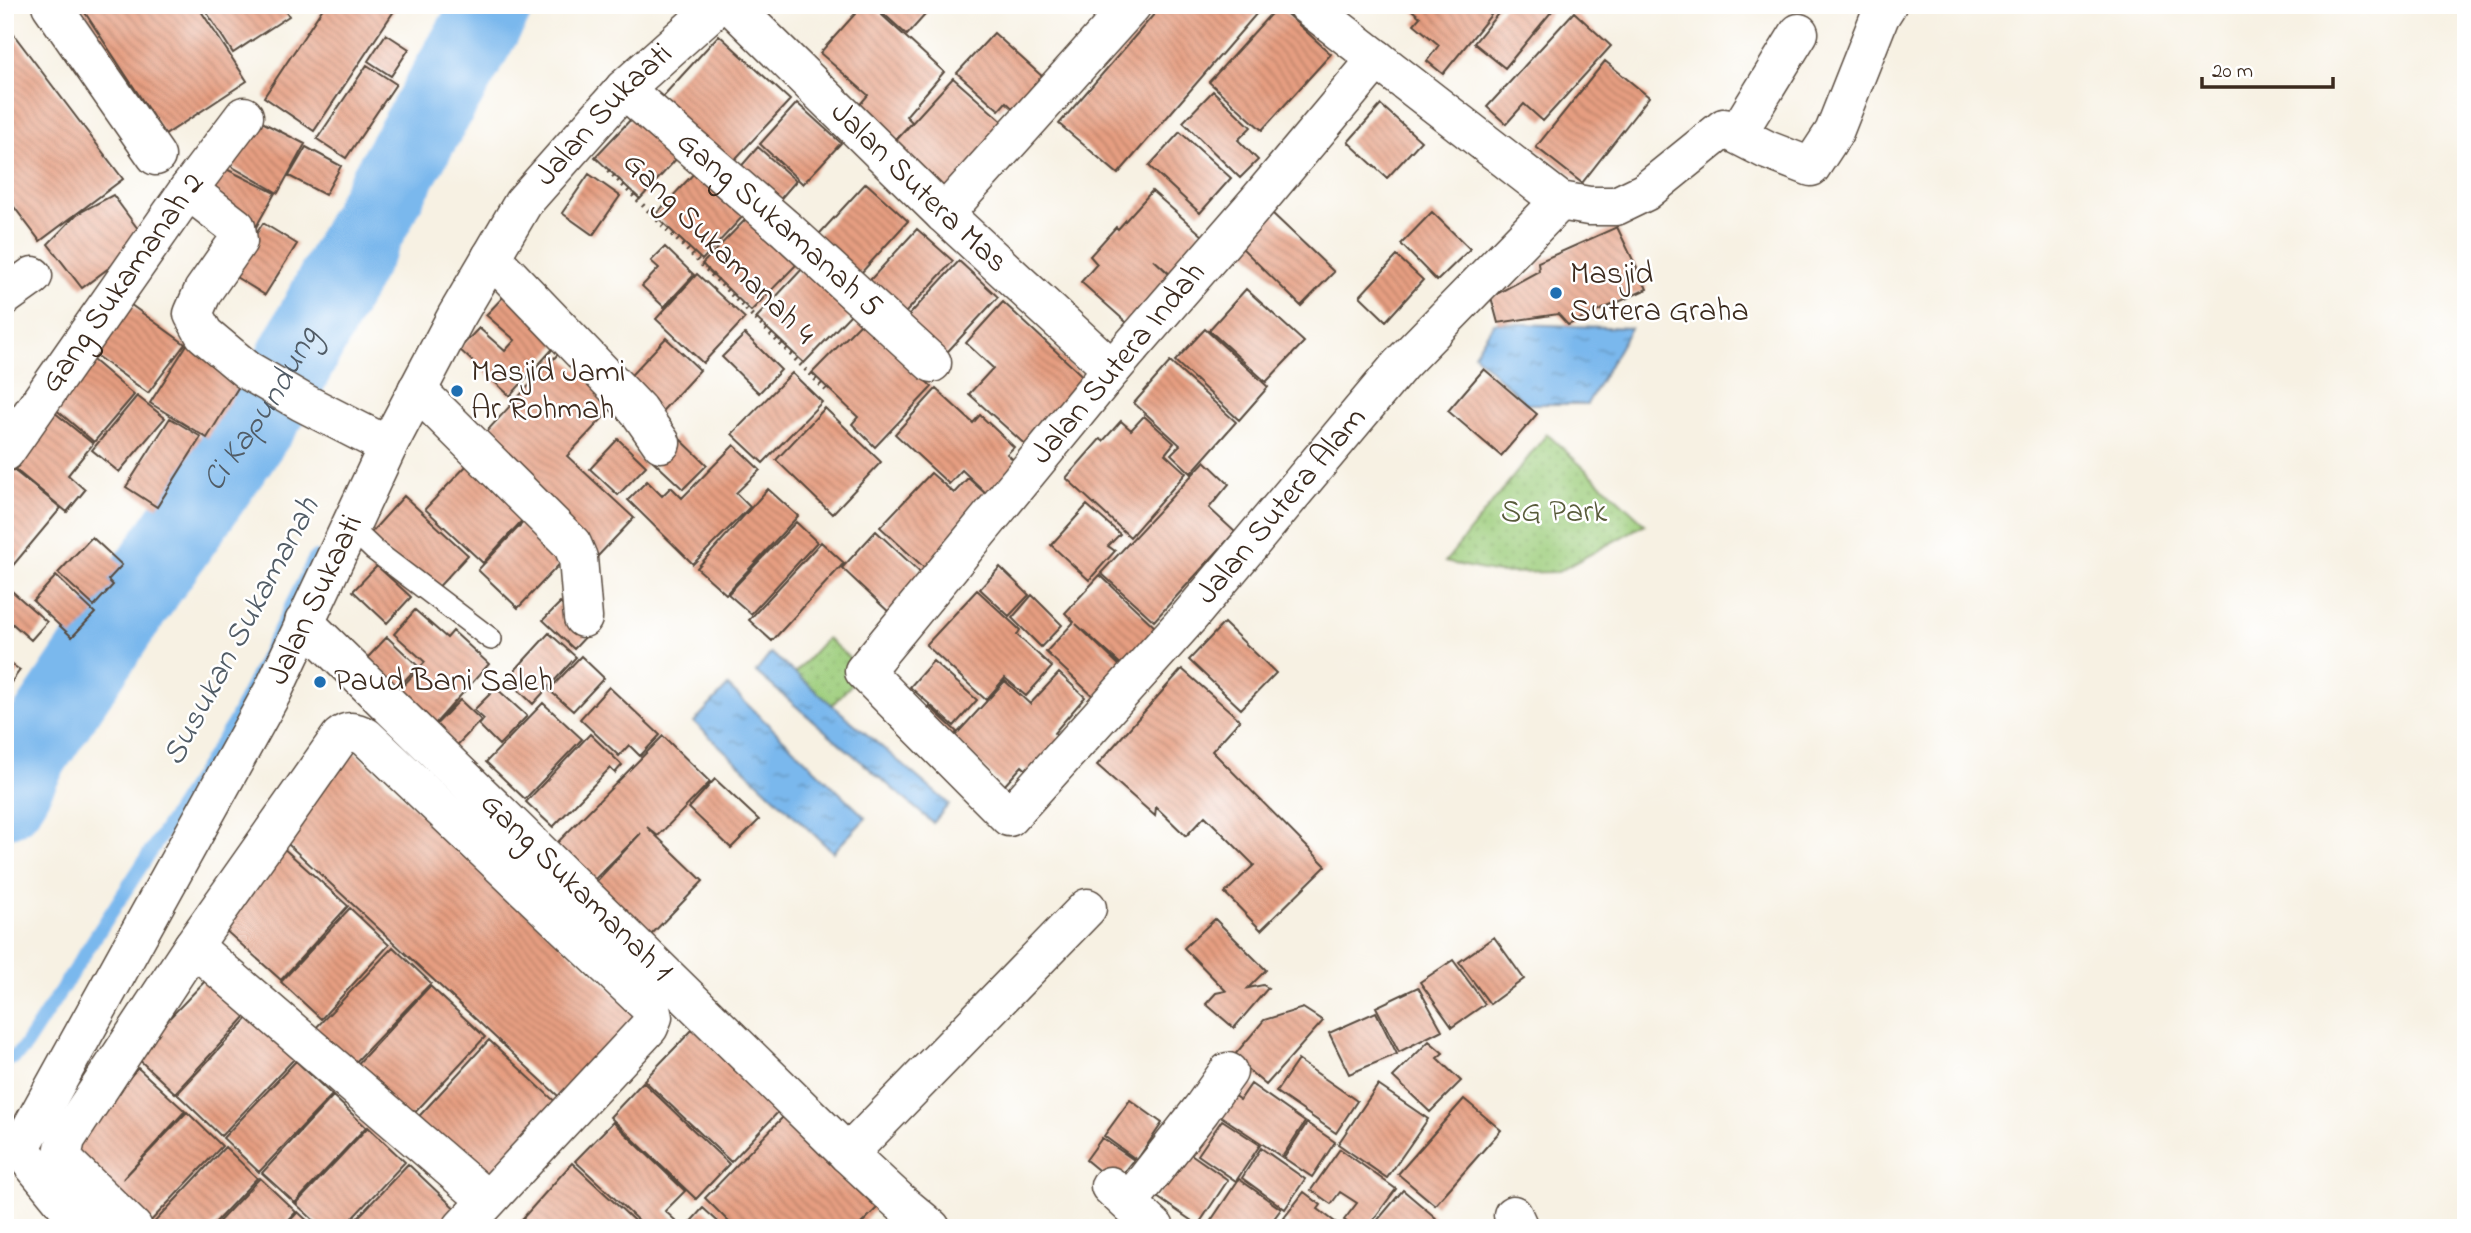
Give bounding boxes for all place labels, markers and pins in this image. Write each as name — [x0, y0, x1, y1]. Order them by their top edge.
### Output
place label: Masjid Sutera Graha — [1570, 252, 1749, 336]
marker: Masjid Sutera Graha — [1548, 285, 1564, 301]
place label: Masjid Jami Ar Rohmah — [471, 350, 626, 434]
marker: Masjid Jami Ar Rohmah — [449, 383, 465, 399]
place label: Paud Bani Saleh — [334, 659, 553, 706]
marker: Paud Bani Saleh — [312, 674, 328, 690]

